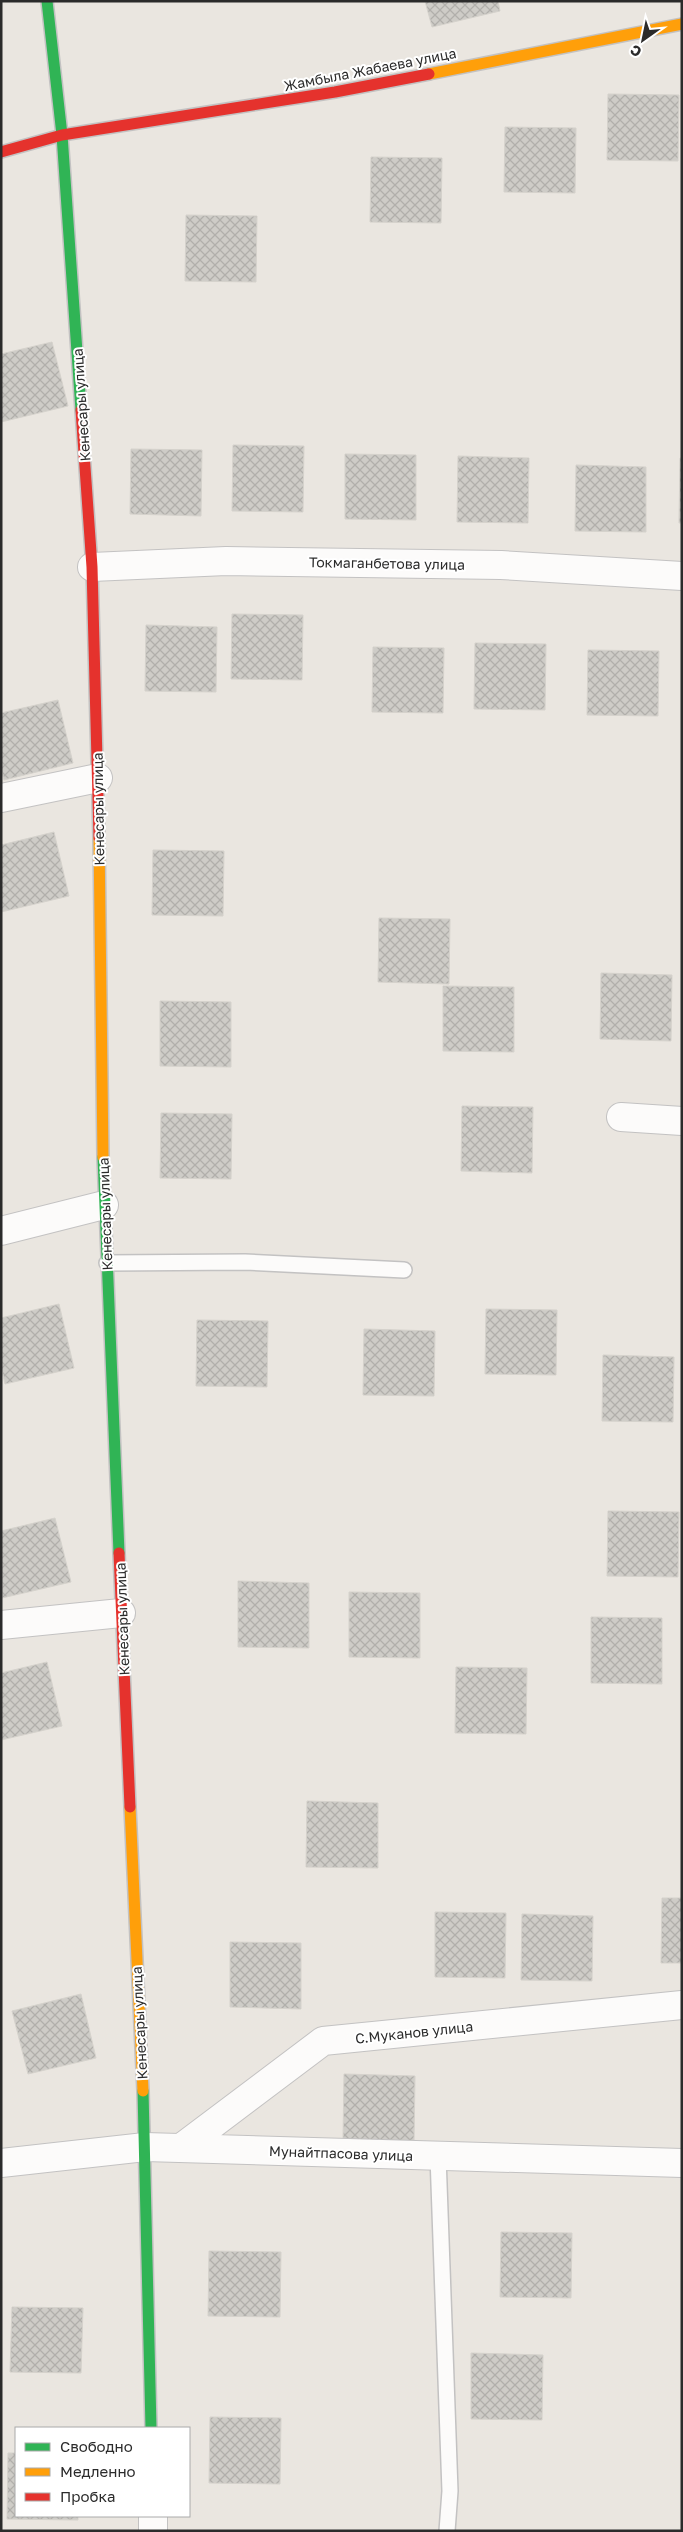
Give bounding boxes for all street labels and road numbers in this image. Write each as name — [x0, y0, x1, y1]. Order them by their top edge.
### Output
street label: Жамбыла Жабаева улица — [282, 44, 458, 94]
street label: Кенесары улица — [69, 348, 93, 462]
street label: Токмаганбетова улица — [309, 553, 465, 573]
street label: Кенесары улица — [89, 752, 107, 866]
street label: Кенесары улица — [95, 1157, 115, 1271]
street label: Кенесары улица — [112, 1562, 132, 1676]
street label: Кенесары улица — [128, 1966, 150, 2080]
street label: С.Муканов улица — [354, 2017, 474, 2047]
street label: Мунайтпасова улица — [269, 2142, 413, 2164]

